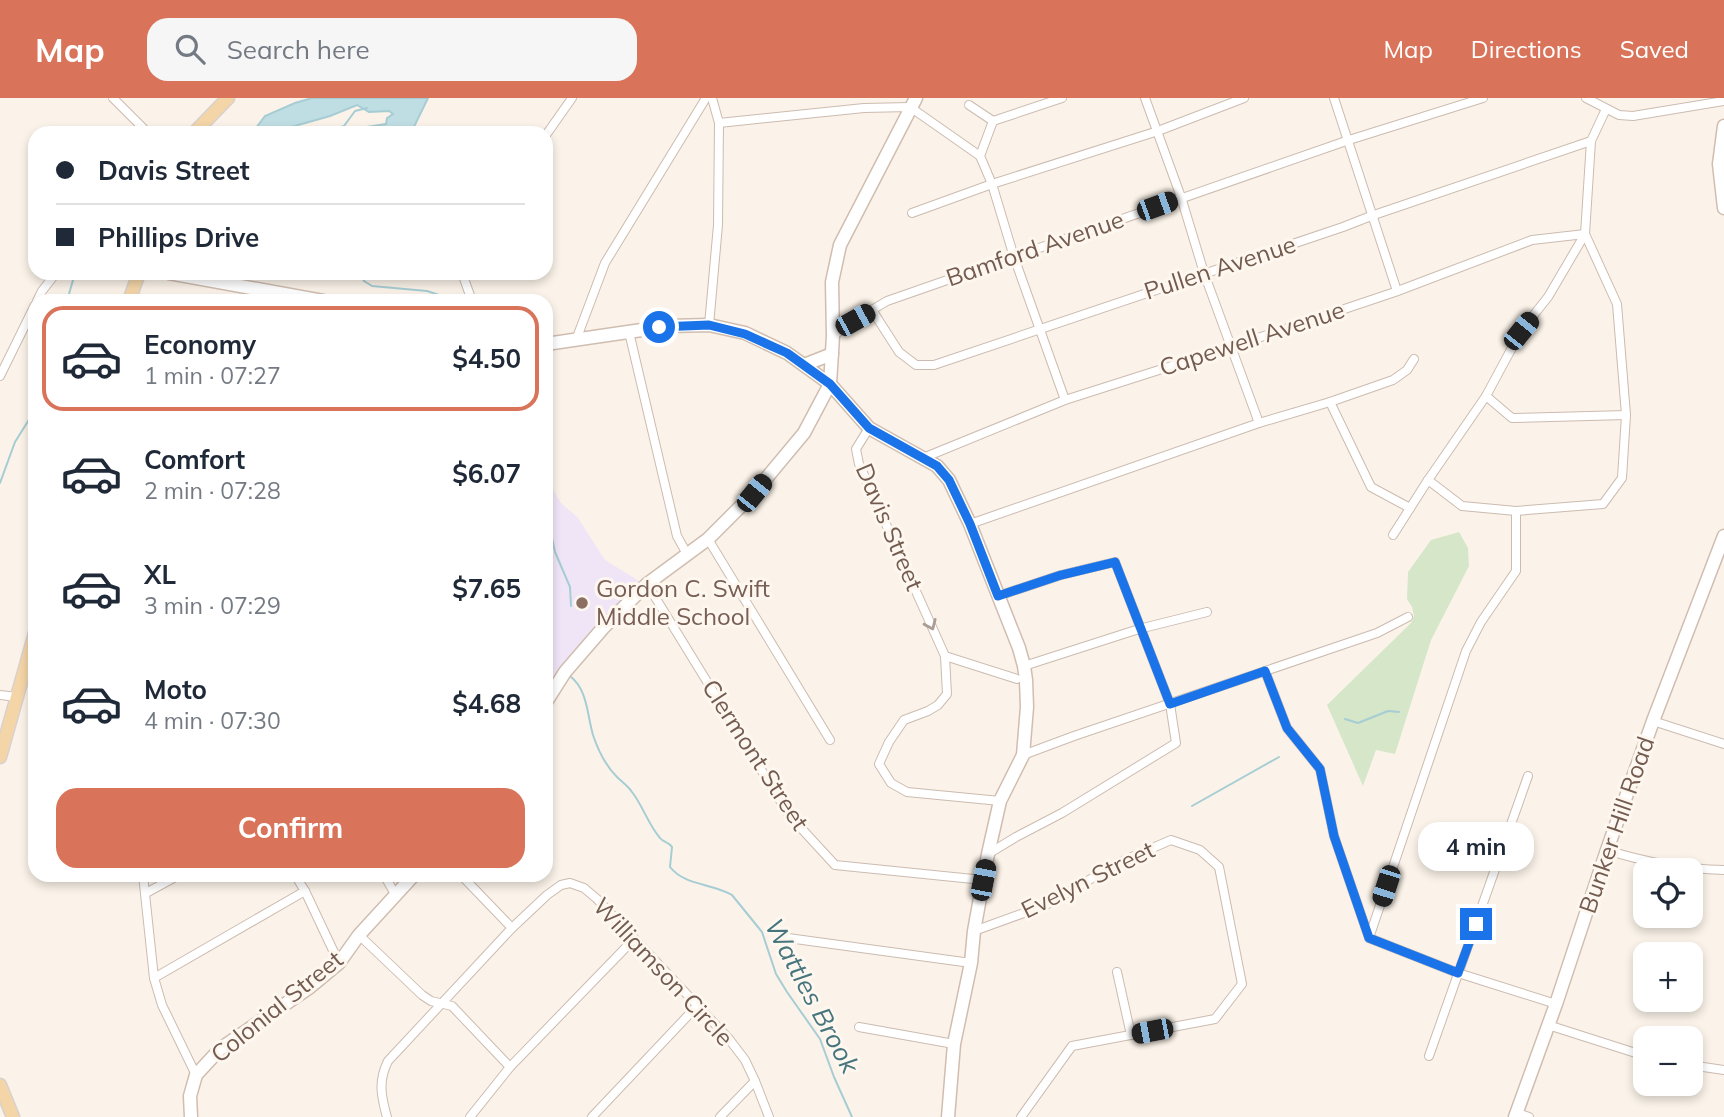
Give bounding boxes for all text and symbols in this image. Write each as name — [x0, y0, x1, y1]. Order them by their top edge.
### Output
search box — [147, 18, 637, 81]
text: Map — [35, 29, 105, 70]
icon: search — [171, 30, 209, 68]
text: Search here — [227, 33, 370, 66]
text: Map — [1383, 34, 1433, 64]
text: Directions — [1471, 34, 1582, 64]
text: Saved — [1620, 34, 1689, 64]
text: Davis Street — [98, 154, 250, 187]
car — [1134, 189, 1181, 223]
street label: Bamford Avenue — [942, 204, 1128, 293]
text: Phillips Drive — [98, 221, 259, 254]
street label: Pullen Avenue — [1140, 228, 1299, 306]
street label: Capewell Avenue — [1155, 294, 1348, 382]
car — [832, 301, 879, 339]
car — [1500, 308, 1543, 354]
route start — [643, 311, 675, 343]
icon: car — [60, 327, 123, 390]
text: Economy — [144, 328, 256, 361]
text: $4.50 — [452, 342, 521, 375]
text: 1 min · 07:27 — [144, 361, 281, 390]
icon: car — [60, 442, 123, 505]
text: Comfort — [144, 443, 245, 476]
text: $6.07 — [452, 457, 521, 490]
street label: Davis Street — [850, 459, 930, 595]
car — [733, 470, 776, 516]
text: 2 min · 07:28 — [144, 476, 281, 505]
icon: car — [60, 557, 123, 620]
text: XL — [144, 558, 176, 591]
text: $7.65 — [452, 572, 521, 605]
place label: Gordon C. Swift Middle School — [596, 573, 770, 631]
text: 3 min · 07:29 — [144, 591, 281, 620]
marker: Gordon C. Swift Middle School — [574, 595, 590, 611]
one-way arrow — [923, 617, 937, 630]
icon: car — [60, 672, 123, 735]
text: Moto — [144, 673, 207, 706]
street label: Clermont Street — [696, 673, 816, 835]
text: $4.68 — [452, 687, 521, 720]
text: 4 min · 07:30 — [144, 706, 281, 735]
street label: Bunker Hill Road — [1572, 732, 1660, 917]
button: Confirm — [56, 788, 525, 868]
callout: 4 min — [1418, 822, 1534, 872]
text: 4 min — [1446, 832, 1506, 861]
street label: Evelyn Street — [1016, 834, 1159, 924]
car — [969, 857, 998, 903]
map controls — [1633, 858, 1703, 1096]
button: locate — [1633, 858, 1703, 928]
car — [1370, 863, 1403, 909]
street label: Williamson Circle — [587, 891, 740, 1052]
route end — [1460, 908, 1492, 940]
water label: Wattles Brook — [758, 913, 867, 1080]
button: + — [1633, 942, 1703, 1012]
street label: Colonial Street — [204, 944, 348, 1069]
car — [1130, 1017, 1175, 1045]
button: − — [1633, 1026, 1703, 1096]

